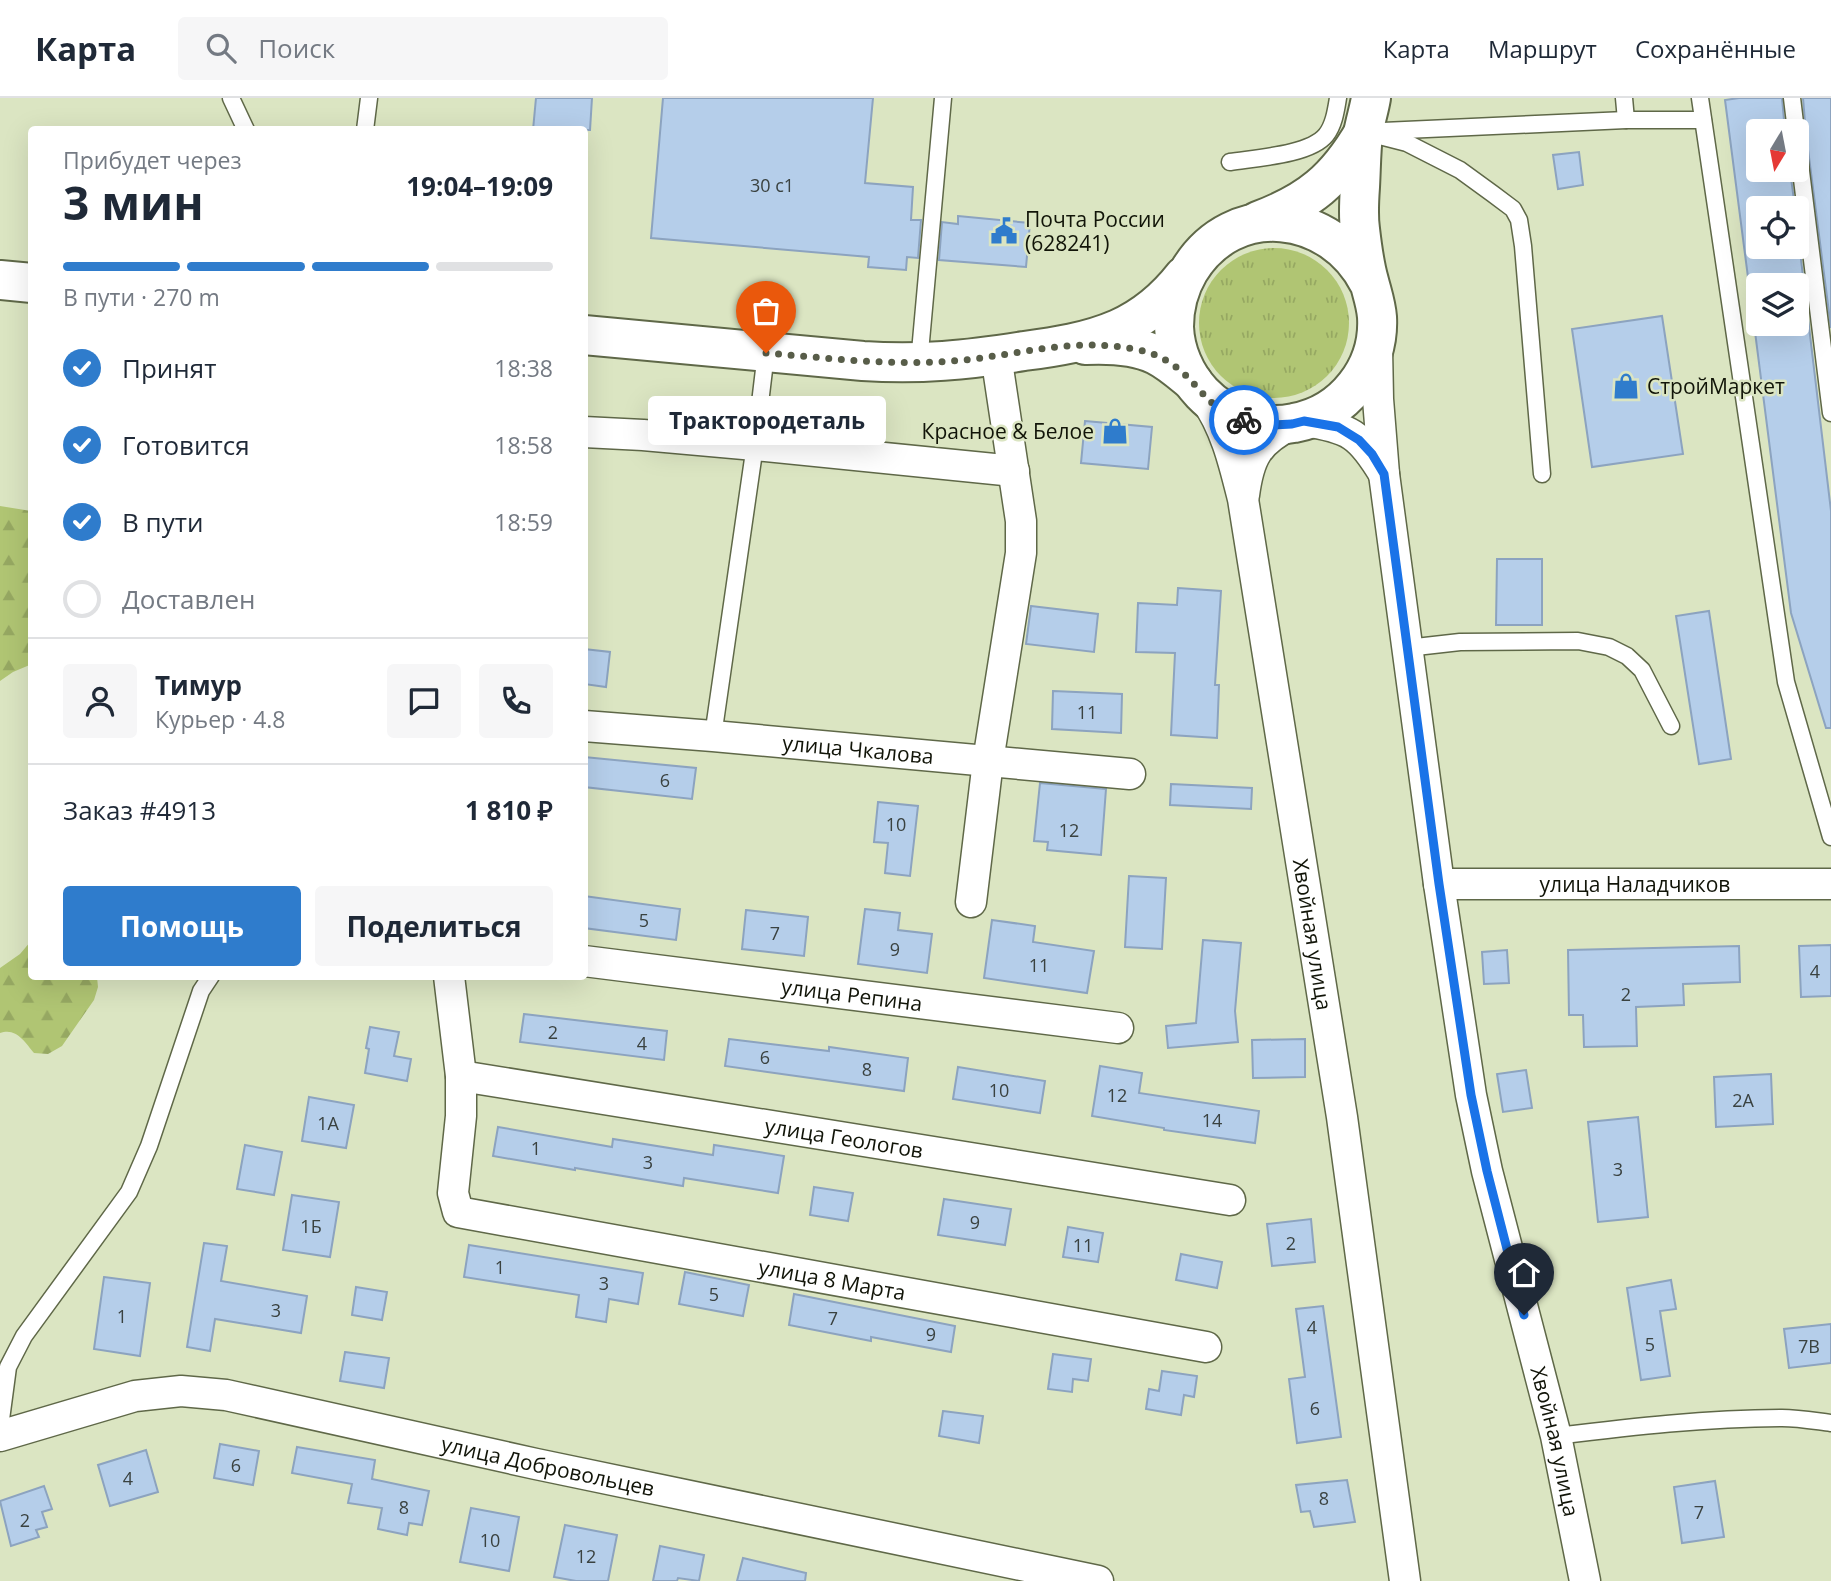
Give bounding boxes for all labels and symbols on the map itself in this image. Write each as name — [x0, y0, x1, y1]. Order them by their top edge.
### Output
north arrow — [1746, 119, 1810, 182]
house number: 30 с1 — [750, 173, 794, 197]
place label: Почта России (628241) — [1025, 205, 1165, 257]
public building icon: Почта России (628241) — [989, 216, 1019, 246]
pin — [736, 281, 796, 353]
shop icon: СтройМаркет — [1611, 371, 1641, 401]
place label: СтройМаркет — [1647, 372, 1785, 400]
courier — [1209, 385, 1279, 455]
callout: Трактородеталь — [647, 395, 885, 444]
shop icon: Красное & Белое — [1100, 416, 1130, 446]
place label: Красное & Белое — [922, 417, 1094, 445]
house number: 11 — [1077, 700, 1097, 724]
street label: улица Чкалова — [781, 728, 935, 770]
house number: 6 — [660, 768, 670, 792]
house number: 10 — [886, 812, 906, 836]
house number: 12 — [1059, 818, 1079, 842]
street label: Хвойная улица — [1287, 857, 1339, 1012]
street label: улица Наладчиков — [1540, 870, 1730, 898]
house number: 5 — [639, 908, 649, 932]
house number: 7 — [770, 921, 780, 945]
house number: 9 — [890, 937, 900, 961]
house number: 11 — [1029, 953, 1049, 977]
house number: 4 — [1810, 959, 1820, 983]
street label: улица Репина — [780, 972, 924, 1017]
house number: 2 — [1621, 982, 1631, 1006]
house number: 2 — [548, 1020, 558, 1044]
house number: 4 — [637, 1031, 647, 1055]
house number: 6 — [760, 1045, 770, 1069]
house number: 8 — [862, 1057, 872, 1081]
house number: 10 — [989, 1078, 1009, 1102]
house number: 12 — [1107, 1083, 1127, 1107]
house number: 2А — [1732, 1088, 1754, 1112]
house number: 14 — [1202, 1108, 1222, 1132]
house number: 1А — [317, 1111, 339, 1135]
street label: улица Геологов — [763, 1111, 925, 1164]
house number: 1 — [531, 1136, 541, 1160]
house number: 3 — [643, 1150, 653, 1174]
house number: 3 — [1613, 1157, 1623, 1181]
house number: 9 — [970, 1210, 980, 1234]
house number: 1Б — [300, 1214, 322, 1238]
house number: 2 — [1286, 1231, 1296, 1255]
house number: 11 — [1073, 1233, 1093, 1257]
pin — [1494, 1243, 1554, 1315]
street label: улица 8 Марта — [757, 1253, 908, 1307]
house number: 1 — [495, 1255, 505, 1279]
house number: 3 — [599, 1271, 609, 1295]
house number: 5 — [709, 1282, 719, 1306]
house number: 3 — [271, 1298, 281, 1322]
house number: 1 — [117, 1304, 127, 1328]
house number: 7 — [828, 1306, 838, 1330]
house number: 4 — [1307, 1315, 1317, 1339]
house number: 9 — [926, 1322, 936, 1346]
house number: 5 — [1645, 1332, 1655, 1356]
house number: 7В — [1798, 1334, 1820, 1358]
street label: Хвойная улица — [1524, 1363, 1586, 1519]
house number: 6 — [1310, 1396, 1320, 1420]
street label: улица Добровольцев — [439, 1429, 657, 1502]
house number: 6 — [231, 1453, 241, 1477]
house number: 4 — [123, 1466, 133, 1490]
house number: 8 — [1319, 1486, 1329, 1510]
house number: 8 — [399, 1495, 409, 1519]
house number: 7 — [1694, 1500, 1704, 1524]
house number: 2 — [20, 1508, 30, 1532]
house number: 10 — [480, 1528, 500, 1552]
house number: 12 — [576, 1544, 596, 1568]

